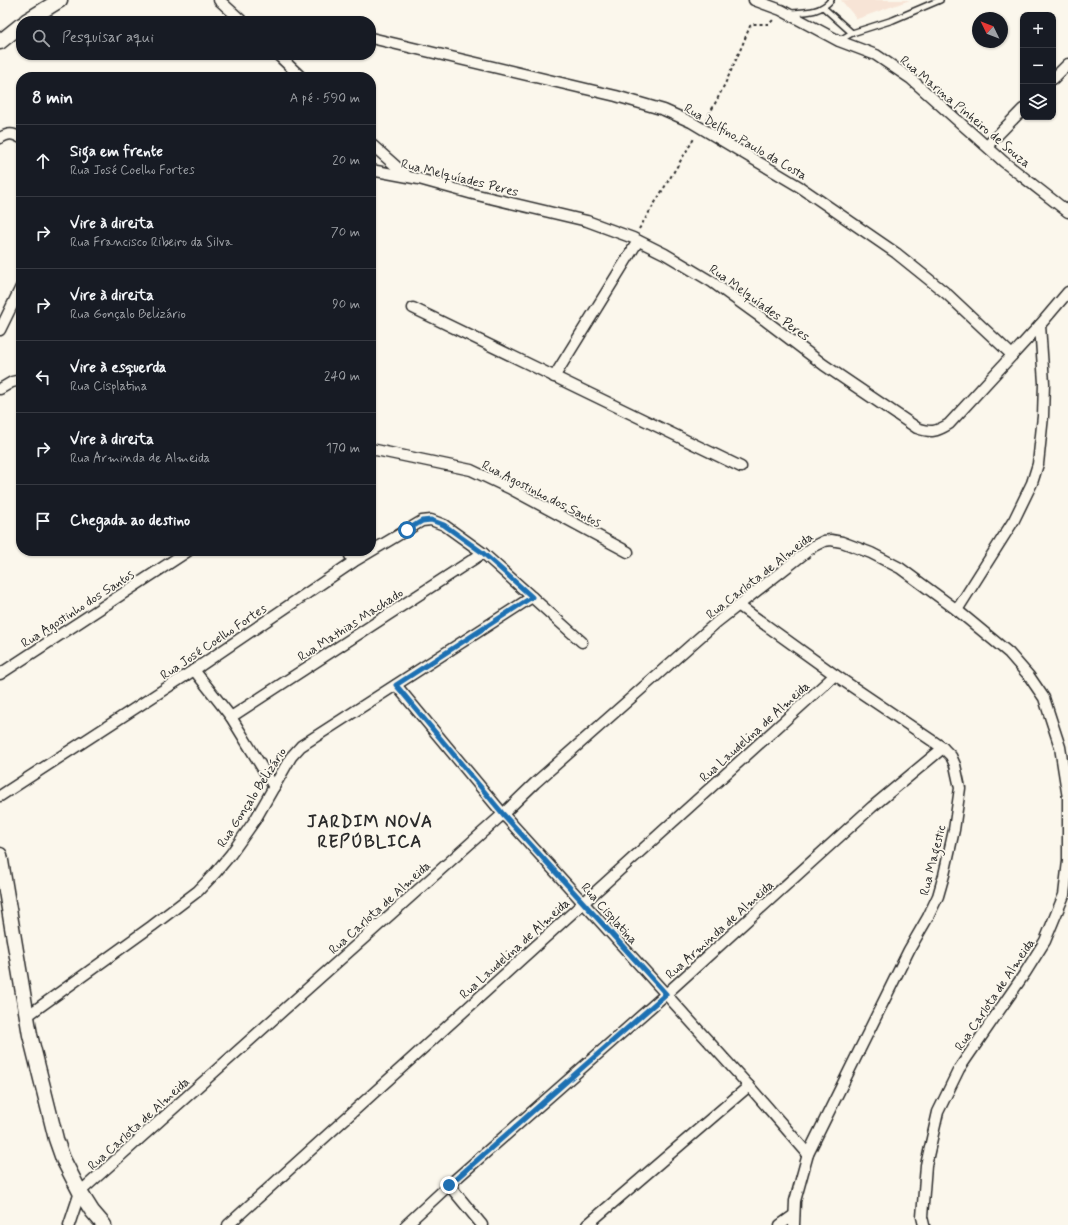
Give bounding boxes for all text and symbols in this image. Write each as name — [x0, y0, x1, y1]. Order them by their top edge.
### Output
north arrow — [972, 12, 1008, 48]
map controls — [1020, 12, 1056, 120]
button: + — [1020, 12, 1056, 48]
search box — [16, 16, 376, 60]
icon: search — [30, 27, 52, 49]
text: Pesquisar aqui — [62, 28, 154, 48]
button: − — [1020, 48, 1056, 84]
street label: Rua Marina Pinheiro de Souza — [896, 52, 1034, 172]
button: layers — [1020, 84, 1056, 120]
text: 8 min — [32, 87, 73, 109]
text: A pé · 590 m — [290, 90, 360, 107]
street label: Rua Delfino Paulo da Costa — [681, 100, 810, 185]
text: Siga em frente — [70, 142, 163, 162]
icon: ahead — [32, 150, 54, 172]
text: 20 m — [332, 152, 360, 169]
street label: Rua Melquíades Peres — [399, 156, 520, 201]
text: Rua José Coelho Fortes — [70, 162, 195, 179]
text: Vire à direita — [70, 214, 154, 234]
icon: right — [32, 222, 54, 244]
text: 70 m — [331, 224, 360, 241]
text: Rua Francisco Ribeiro da Silva — [70, 234, 232, 251]
street label: Rua Melquíades Peres — [705, 261, 813, 346]
text: Vire à direita — [70, 286, 154, 306]
icon: right — [32, 294, 54, 316]
text: 90 m — [332, 296, 360, 313]
text: Rua Gonçalo Belizário — [70, 306, 186, 323]
text: Vire à esquerda — [70, 358, 166, 378]
icon: left — [32, 366, 54, 388]
text: 240 m — [324, 368, 360, 385]
text: Rua Cisplatina — [70, 378, 147, 395]
text: Vire à direita — [70, 430, 154, 450]
icon: right — [32, 438, 54, 460]
text: 170 m — [326, 440, 360, 457]
text: Rua Arminda de Almeida — [70, 450, 210, 467]
street label: Rua Agostinho dos Santos — [479, 457, 604, 532]
icon: arrive — [32, 510, 54, 532]
text: Chegada ao destino — [70, 511, 190, 531]
route start — [398, 521, 416, 539]
street label: Rua Carlota de Almeida — [703, 529, 817, 623]
street label: Rua Agostinho dos Santos — [18, 566, 138, 652]
street label: Rua Mathias Machado — [295, 585, 407, 666]
street label: Rua José Coelho Fortes — [157, 600, 270, 684]
street label: Rua Laudelina de Almeida — [696, 678, 814, 786]
street label: Rua Gonçalo Belizário — [214, 745, 291, 851]
district label: JARDIM NOVA REPÚBLICA — [307, 811, 433, 853]
street label: Rua Magestic — [916, 823, 952, 898]
street label: Rua Carlota de Almeida — [325, 858, 435, 958]
street label: Rua Arminda de Almeida — [662, 877, 778, 983]
street label: Rua Cisplatina — [577, 880, 641, 949]
street label: Rua Laudelina de Almeida — [456, 895, 574, 1003]
street label: Rua Carlota de Almeida — [951, 935, 1039, 1054]
street label: Rua Carlota de Almeida — [84, 1074, 194, 1174]
route end — [440, 1176, 458, 1194]

